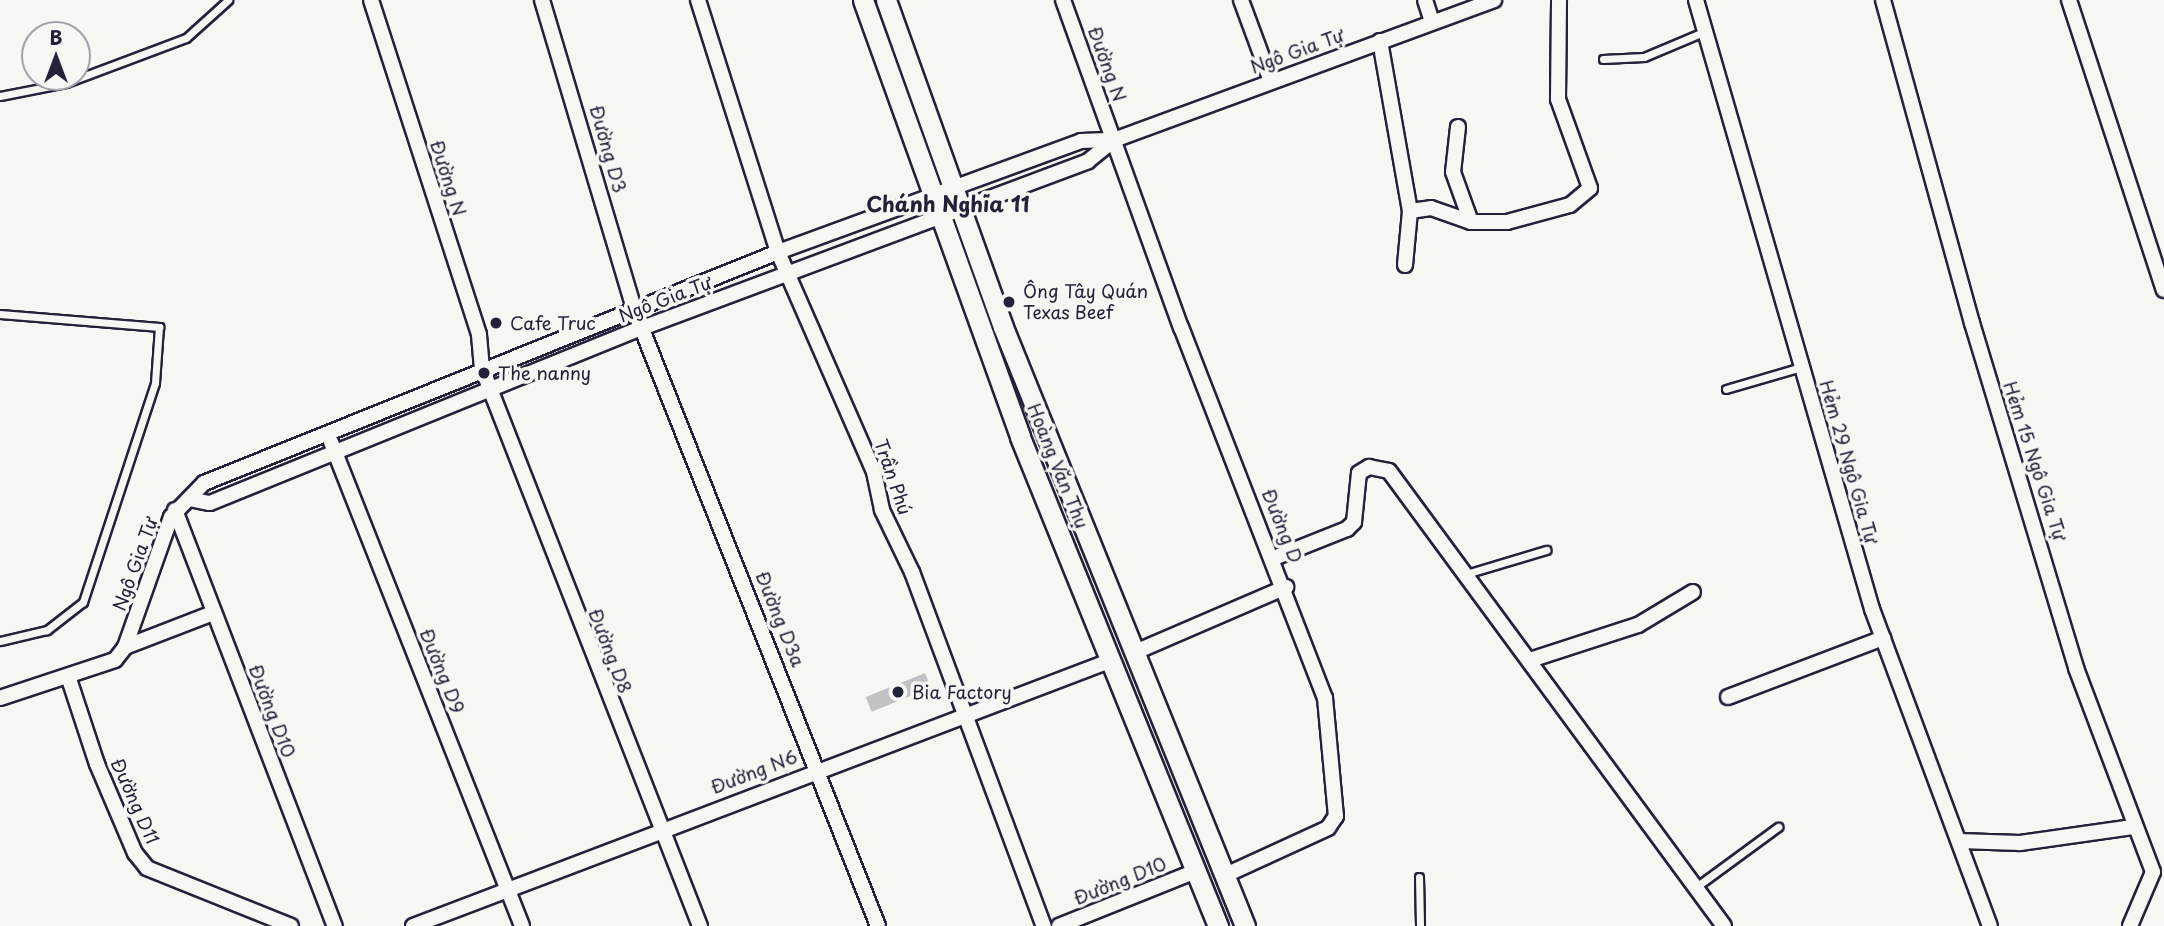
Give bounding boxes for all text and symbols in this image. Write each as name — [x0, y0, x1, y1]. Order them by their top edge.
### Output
north arrow — [21, 21, 91, 91]
text: B — [49, 23, 63, 51]
street label: Đường N — [1084, 24, 1130, 104]
street label: Ngô Gia Tự — [1247, 24, 1347, 78]
street label: Đường D3 — [585, 103, 631, 195]
street label: Đường N — [426, 138, 470, 218]
district label: Chánh Nghĩa 11 — [866, 190, 1030, 216]
street label: Ngô Gia Tự — [615, 271, 715, 327]
place label: Ông Tây Quán Texas Beef — [1023, 281, 1149, 324]
marker: Ông Tây Quán Texas Beef — [1001, 294, 1017, 310]
place label: Cafe Truc — [510, 312, 595, 334]
marker: Cafe Truc — [488, 315, 504, 331]
place label: The nanny — [498, 362, 589, 384]
marker: The nanny — [476, 365, 492, 381]
street label: Hẻm 29 Ngô Gia Tự — [1815, 376, 1883, 548]
street label: Hẻm 15 Ngô Gia Tự — [1998, 377, 2072, 545]
street label: Hoàng Văn Thụ — [1023, 400, 1093, 532]
street label: Trần Phú — [870, 437, 916, 517]
street label: Đường D — [1257, 486, 1307, 566]
street label: Ngô Gia Tự — [108, 514, 162, 614]
street label: Đường D3a — [751, 568, 809, 670]
street label: Đường D8 — [584, 606, 636, 696]
street label: Đường D9 — [416, 626, 468, 716]
street label: Đường D10 — [244, 662, 300, 760]
place label: Bia Factory — [912, 681, 1011, 703]
marker: Bia Factory — [890, 684, 906, 700]
street label: Đường N6 — [708, 746, 800, 798]
street label: Đường D11 — [107, 755, 163, 847]
street label: Đường D10 — [1071, 853, 1169, 909]

